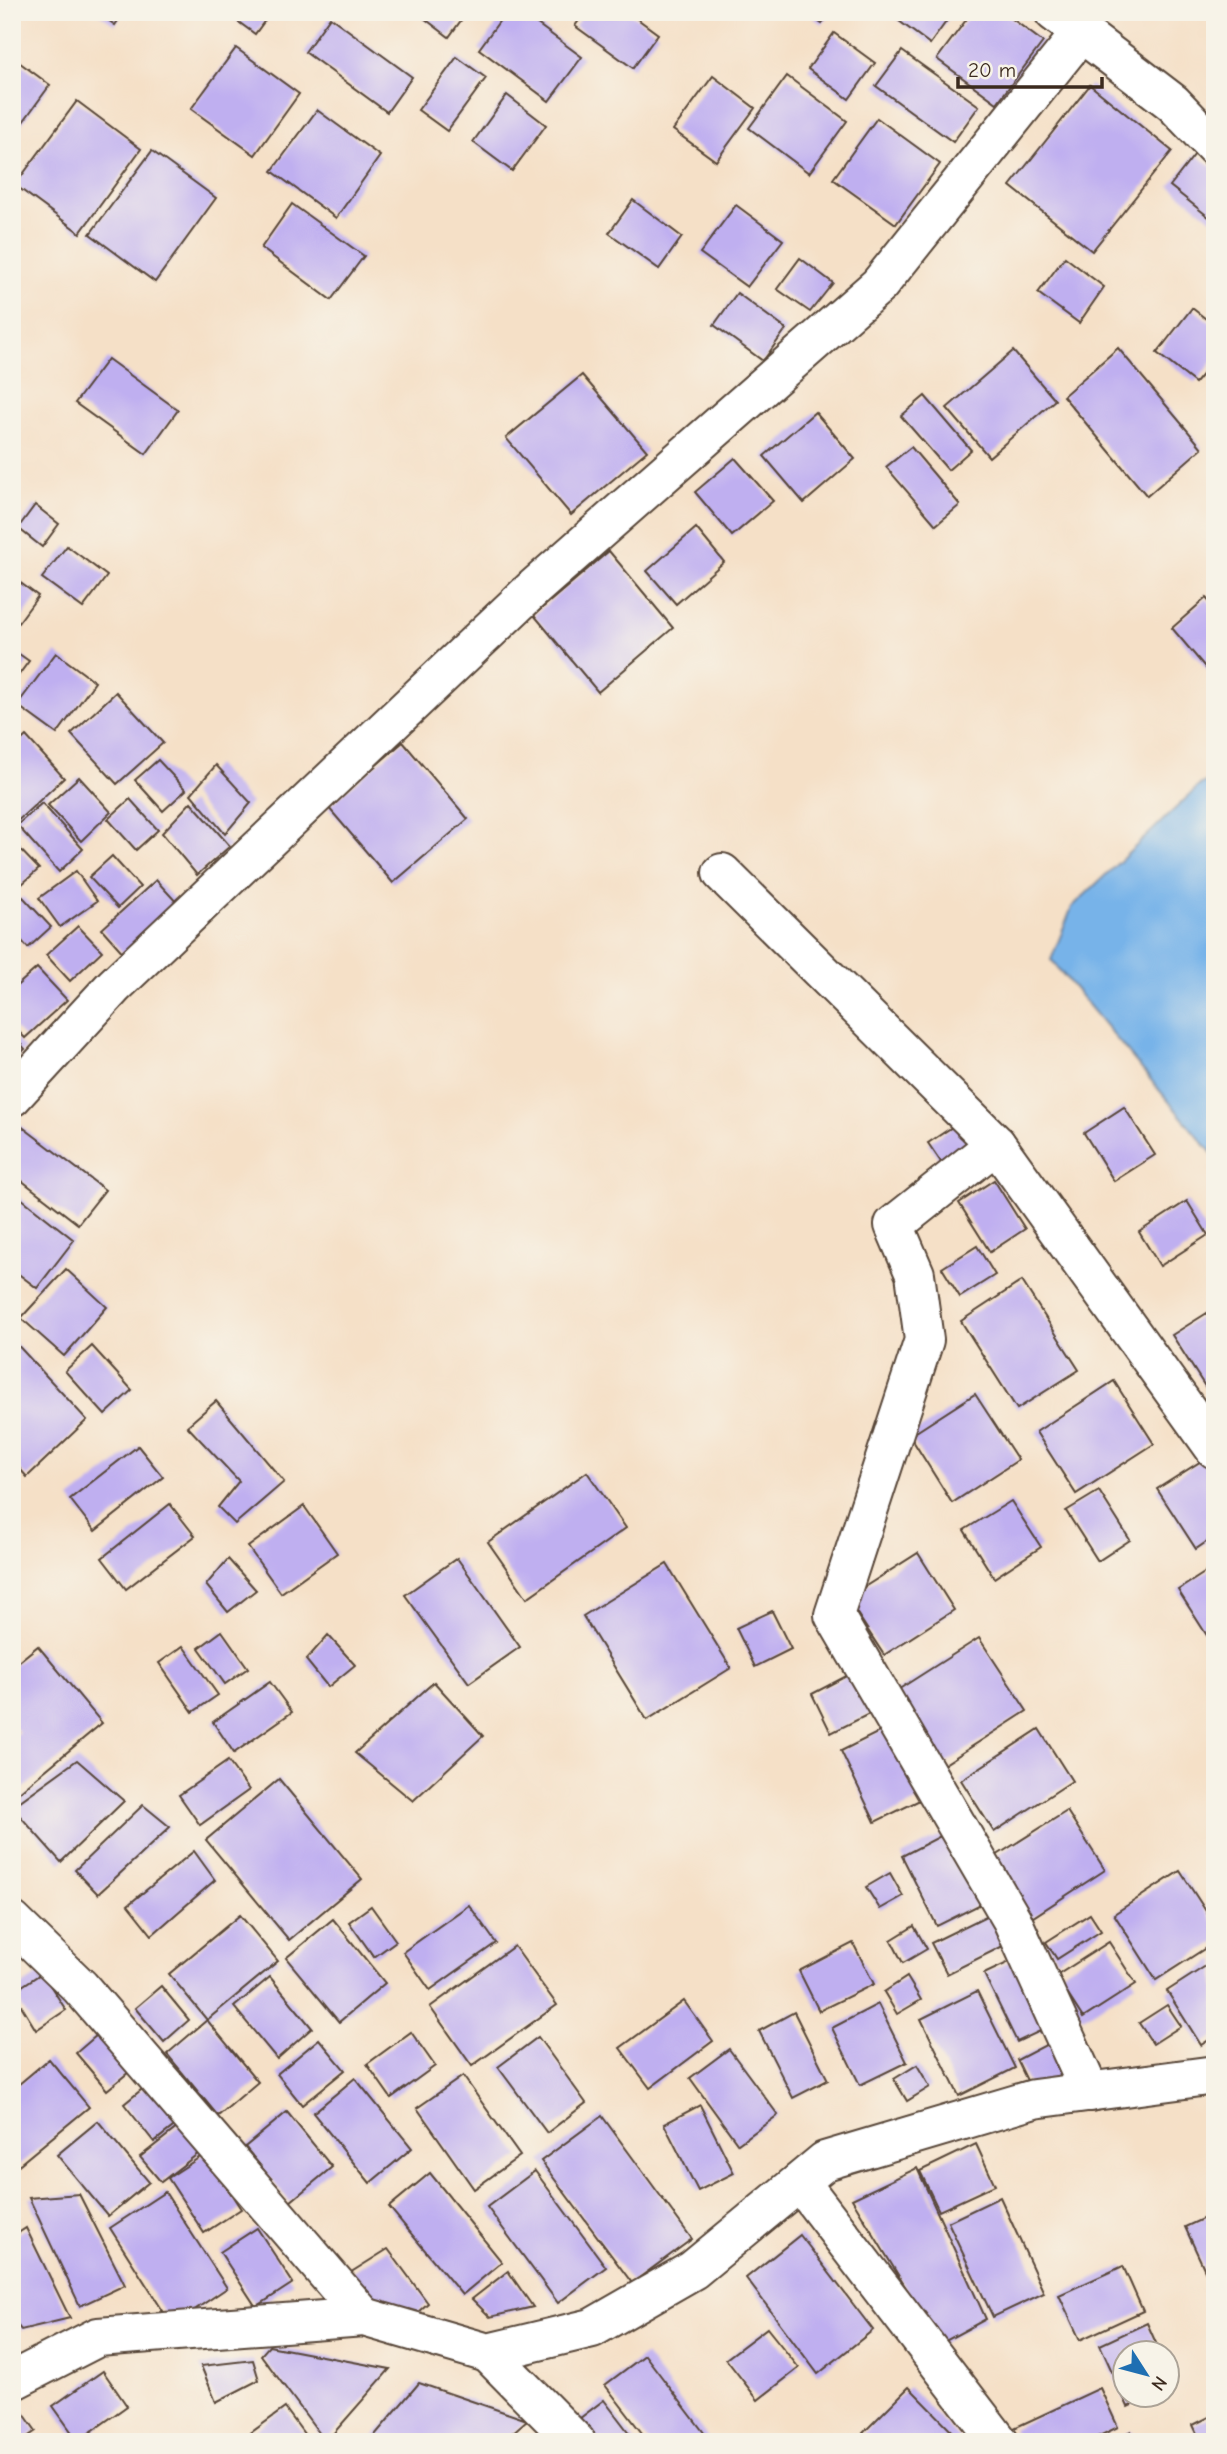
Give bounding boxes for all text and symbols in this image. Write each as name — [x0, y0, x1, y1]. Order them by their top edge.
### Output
scale bar — [958, 46, 1101, 90]
text: 20 m — [968, 58, 1016, 82]
north arrow — [1112, 2338, 1182, 2408]
text: N — [1146, 2372, 1171, 2395]

